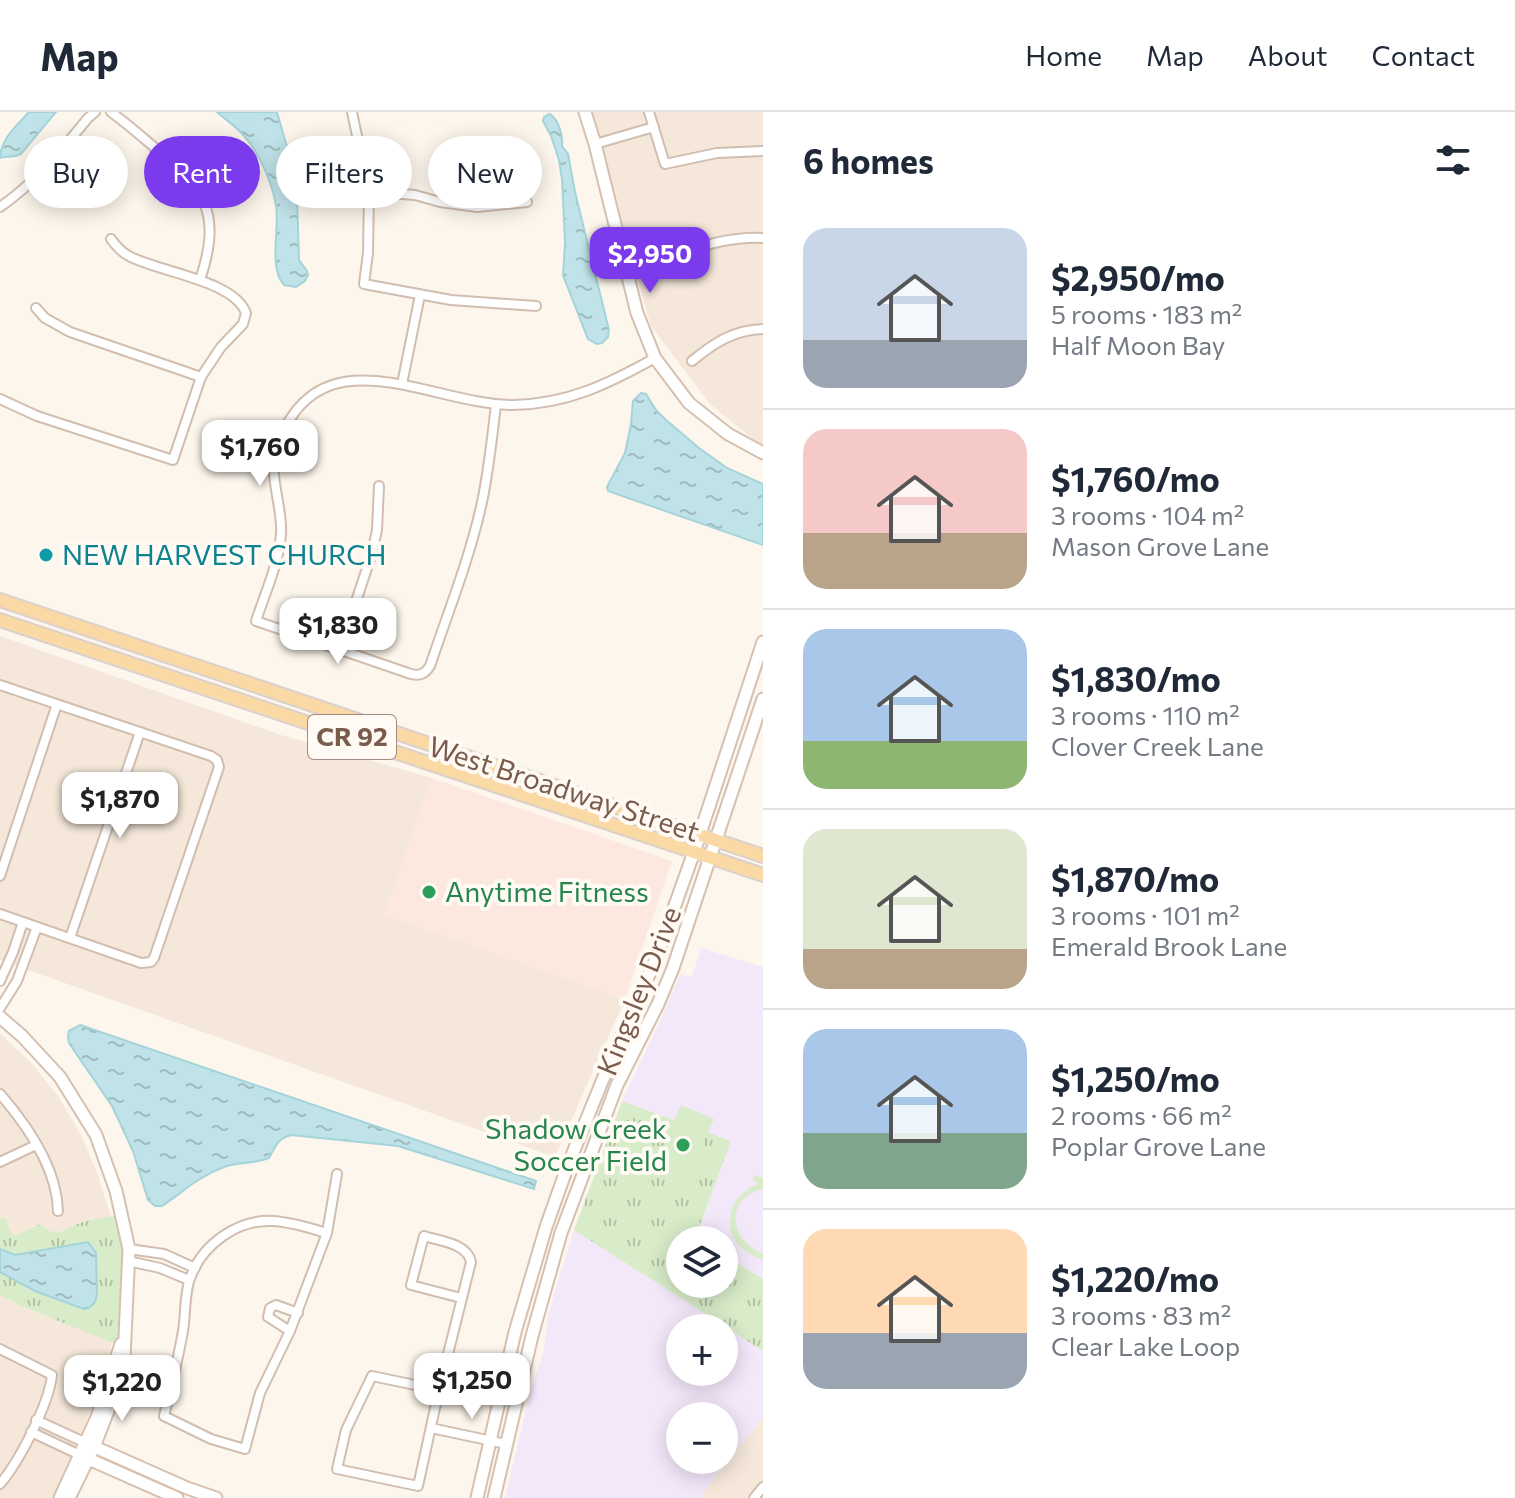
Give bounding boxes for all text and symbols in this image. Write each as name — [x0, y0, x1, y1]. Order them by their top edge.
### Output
text: Map — [40, 32, 119, 79]
text: Home — [1025, 38, 1102, 72]
text: Map — [1146, 38, 1204, 72]
text: About — [1248, 38, 1328, 72]
text: Contact — [1372, 38, 1475, 72]
chip: Buy — [24, 136, 128, 208]
chip: Rent — [144, 136, 260, 208]
chip: Filters — [276, 136, 412, 208]
chip: New — [428, 136, 542, 208]
icon: filters — [1431, 138, 1475, 182]
text: 6 homes — [803, 139, 934, 181]
pin: $2,950 — [585, 227, 715, 295]
text: $2,950 — [608, 237, 692, 268]
text: $2,950/mo — [1051, 256, 1225, 298]
icon: home — [867, 260, 963, 356]
text: 5 rooms · 183 m² — [1051, 298, 1242, 329]
text: Half Moon Bay — [1051, 329, 1225, 360]
pin: $1,760 — [195, 420, 325, 488]
text: $1,760 — [220, 430, 300, 461]
text: $1,760/mo — [1051, 457, 1220, 499]
icon: home — [867, 461, 963, 557]
text: 3 rooms · 104 m² — [1051, 499, 1244, 530]
text: Mason Grove Lane — [1051, 530, 1269, 561]
place label: NEW HARVEST CHURCH — [62, 537, 387, 571]
marker: NEW HARVEST CHURCH — [37, 546, 55, 564]
pin: $1,830 — [273, 598, 403, 666]
text: $1,830 — [297, 608, 379, 639]
text: $1,830/mo — [1051, 657, 1221, 699]
icon: home — [867, 661, 963, 757]
text: 3 rooms · 110 m² — [1051, 699, 1240, 730]
road number: CR 92 — [308, 715, 396, 759]
street label: West Broadway Street — [425, 728, 704, 848]
text: Clover Creek Lane — [1051, 730, 1264, 761]
pin: $1,870 — [55, 772, 185, 840]
text: $1,870 — [80, 782, 160, 813]
text: $1,870/mo — [1051, 857, 1219, 899]
icon: home — [867, 861, 963, 957]
place label: Anytime Fitness — [445, 874, 649, 908]
marker: Anytime Fitness — [420, 883, 438, 901]
text: 3 rooms · 101 m² — [1051, 899, 1240, 930]
street label: Kingsley Drive — [589, 901, 687, 1080]
text: Emerald Brook Lane — [1051, 930, 1287, 961]
text: $1,250/mo — [1051, 1057, 1220, 1099]
icon: home — [867, 1061, 963, 1157]
text: 2 rooms · 66 m² — [1051, 1099, 1232, 1130]
place label: Shadow Creek Soccer Field — [485, 1111, 667, 1177]
text: Poplar Grove Lane — [1051, 1130, 1266, 1161]
marker: Shadow Creek Soccer Field — [674, 1136, 692, 1154]
map controls — [666, 1226, 738, 1474]
button: layers — [666, 1226, 738, 1298]
text: $1,220/mo — [1051, 1257, 1219, 1299]
icon: home — [867, 1261, 963, 1357]
text: 3 rooms · 83 m² — [1051, 1299, 1231, 1330]
button: + — [666, 1314, 738, 1386]
text: Clear Lake Loop — [1051, 1330, 1240, 1361]
pin: $1,250 — [407, 1353, 537, 1421]
pin: $1,220 — [57, 1355, 187, 1423]
text: $1,250 — [432, 1363, 512, 1394]
text: $1,220 — [82, 1365, 162, 1396]
button: − — [666, 1402, 738, 1474]

